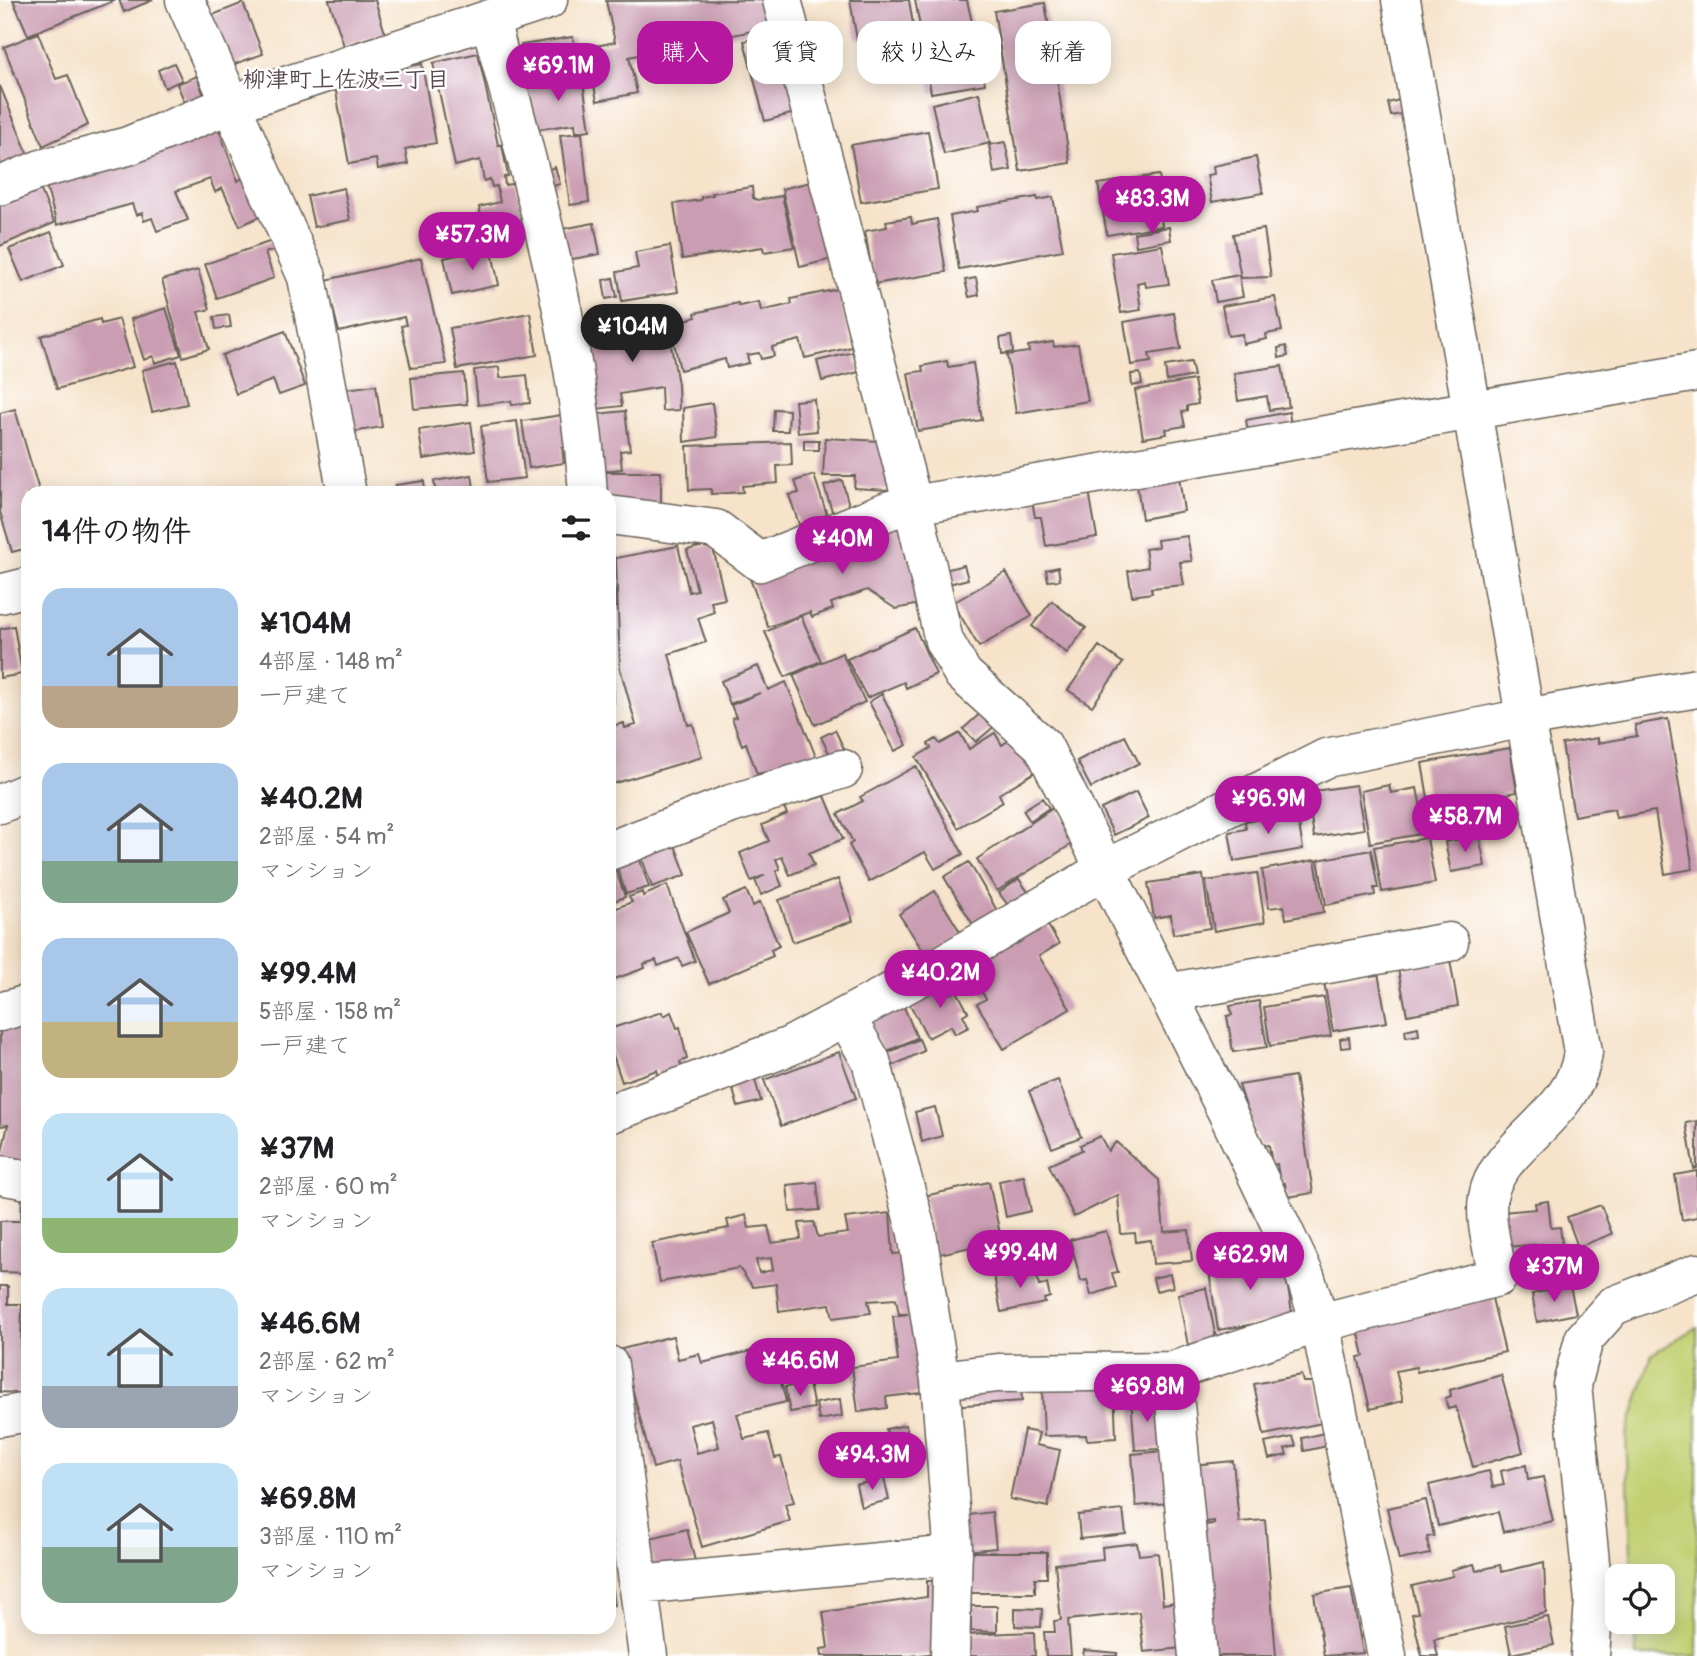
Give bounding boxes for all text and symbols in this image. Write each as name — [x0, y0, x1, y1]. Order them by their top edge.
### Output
chip: 購入 — [637, 21, 733, 84]
chip: 賃貸 — [747, 21, 843, 84]
chip: 絞り込み — [857, 21, 1001, 84]
chip: 新着 — [1015, 21, 1111, 84]
pin: ¥69.1M — [501, 43, 615, 103]
text: ¥69.1M — [522, 51, 594, 80]
district label: 柳津町上佐波三丁目 — [243, 65, 450, 94]
pin: ¥83.3M — [1095, 176, 1209, 236]
text: ¥83.3M — [1115, 184, 1189, 213]
pin: ¥57.3M — [415, 212, 529, 272]
text: ¥57.3M — [434, 220, 510, 249]
pin: ¥104M — [583, 304, 681, 364]
text: ¥104M — [597, 312, 667, 341]
icon: filters — [557, 509, 595, 547]
text: 14件の物件 — [42, 513, 191, 550]
pin: ¥40M — [801, 516, 883, 576]
text: ¥40M — [811, 524, 873, 553]
text: ¥104M — [259, 605, 351, 642]
icon: home — [98, 616, 182, 700]
text: 4部屋 · 148 m² — [259, 647, 403, 676]
text: 一戸建て — [259, 681, 351, 710]
pin: ¥96.9M — [1211, 776, 1325, 836]
text: ¥40.2M — [259, 780, 363, 817]
text: ¥96.9M — [1231, 784, 1305, 813]
icon: home — [98, 791, 182, 875]
pin: ¥58.7M — [1408, 794, 1522, 854]
text: ¥58.7M — [1428, 802, 1502, 831]
text: 2部屋 · 54 m² — [259, 822, 394, 851]
text: マンション — [259, 856, 373, 885]
pin: ¥40.2M — [883, 950, 997, 1010]
text: ¥99.4M — [259, 955, 356, 992]
text: ¥40.2M — [900, 958, 980, 987]
icon: home — [98, 966, 182, 1050]
text: 5部屋 · 158 m² — [259, 997, 401, 1026]
text: 一戸建て — [259, 1031, 351, 1060]
text: ¥37M — [259, 1130, 334, 1167]
icon: home — [98, 1141, 182, 1225]
text: 2部屋 · 60 m² — [259, 1172, 398, 1201]
text: マンション — [259, 1206, 373, 1235]
pin: ¥99.4M — [963, 1230, 1077, 1290]
pin: ¥62.9M — [1193, 1232, 1307, 1292]
text: ¥99.4M — [983, 1238, 1057, 1267]
text: ¥62.9M — [1212, 1240, 1288, 1269]
pin: ¥37M — [1513, 1244, 1595, 1304]
text: ¥37M — [1525, 1252, 1583, 1281]
text: ¥46.6M — [259, 1305, 360, 1342]
icon: home — [98, 1316, 182, 1400]
pin: ¥46.6M — [743, 1338, 857, 1398]
text: ¥46.6M — [761, 1346, 839, 1375]
text: 2部屋 · 62 m² — [259, 1347, 395, 1376]
pin: ¥69.8M — [1090, 1364, 1204, 1424]
text: ¥69.8M — [1110, 1372, 1184, 1401]
text: マンション — [259, 1381, 373, 1410]
pin: ¥94.3M — [815, 1432, 929, 1492]
text: ¥94.3M — [834, 1440, 910, 1469]
text: ¥69.8M — [259, 1480, 356, 1517]
icon: home — [98, 1491, 182, 1575]
text: 3部屋 · 110 m² — [259, 1522, 402, 1551]
text: マンション — [259, 1556, 373, 1585]
map controls — [1605, 1564, 1675, 1634]
button: locate — [1605, 1564, 1675, 1634]

